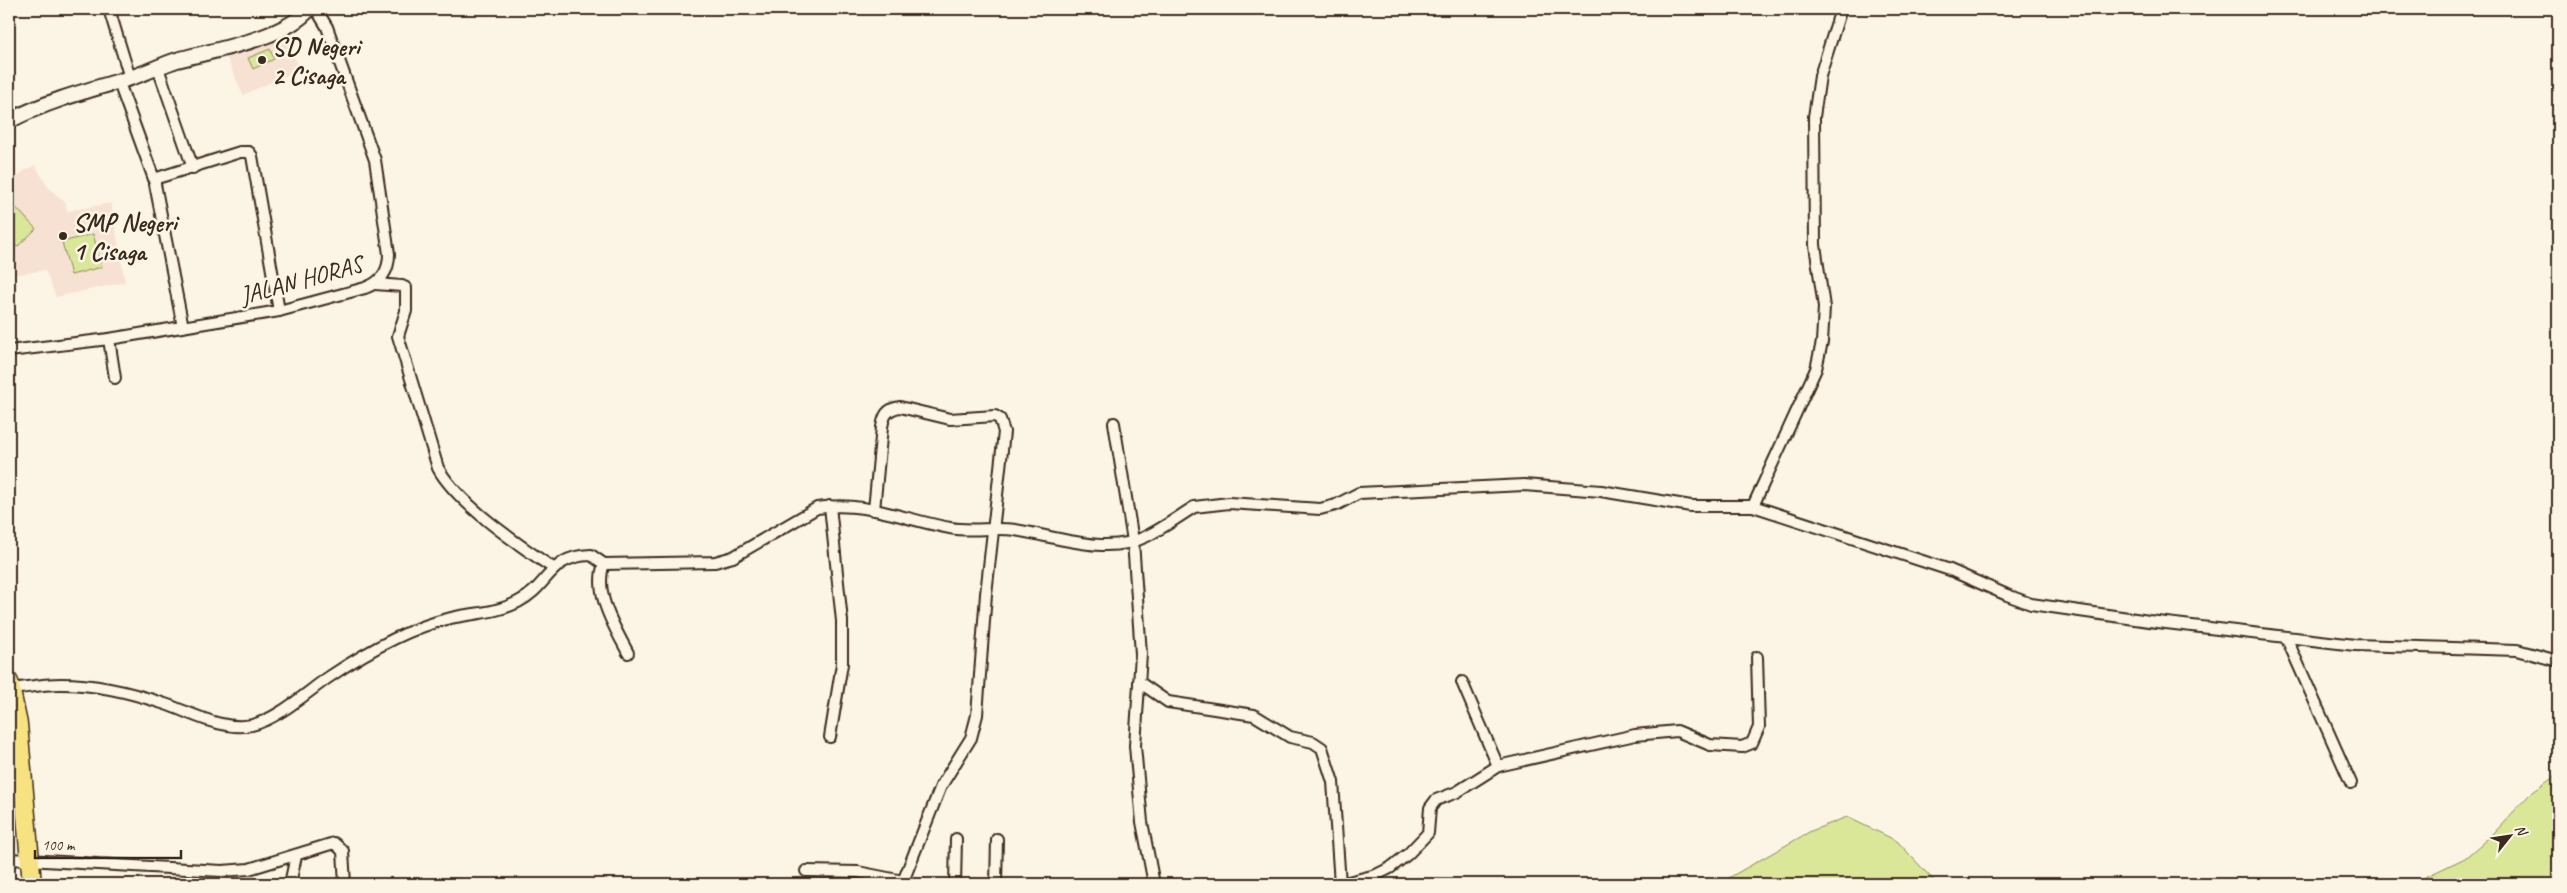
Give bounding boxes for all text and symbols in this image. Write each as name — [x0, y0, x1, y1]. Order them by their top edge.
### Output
place label: SD Negeri 2 Cisaga — [272, 31, 363, 92]
marker: SD Negeri 2 Cisaga — [256, 54, 268, 66]
place label: SMP Negeri 1 Cisaga — [73, 207, 180, 268]
marker: SMP Negeri 1 Cisaga — [57, 230, 69, 242]
street label: JALAN HORAS — [236, 247, 370, 312]
north arrow — [2484, 810, 2534, 860]
text: N — [2511, 822, 2532, 840]
scale bar — [35, 828, 181, 860]
text: 100 m — [42, 836, 76, 855]

